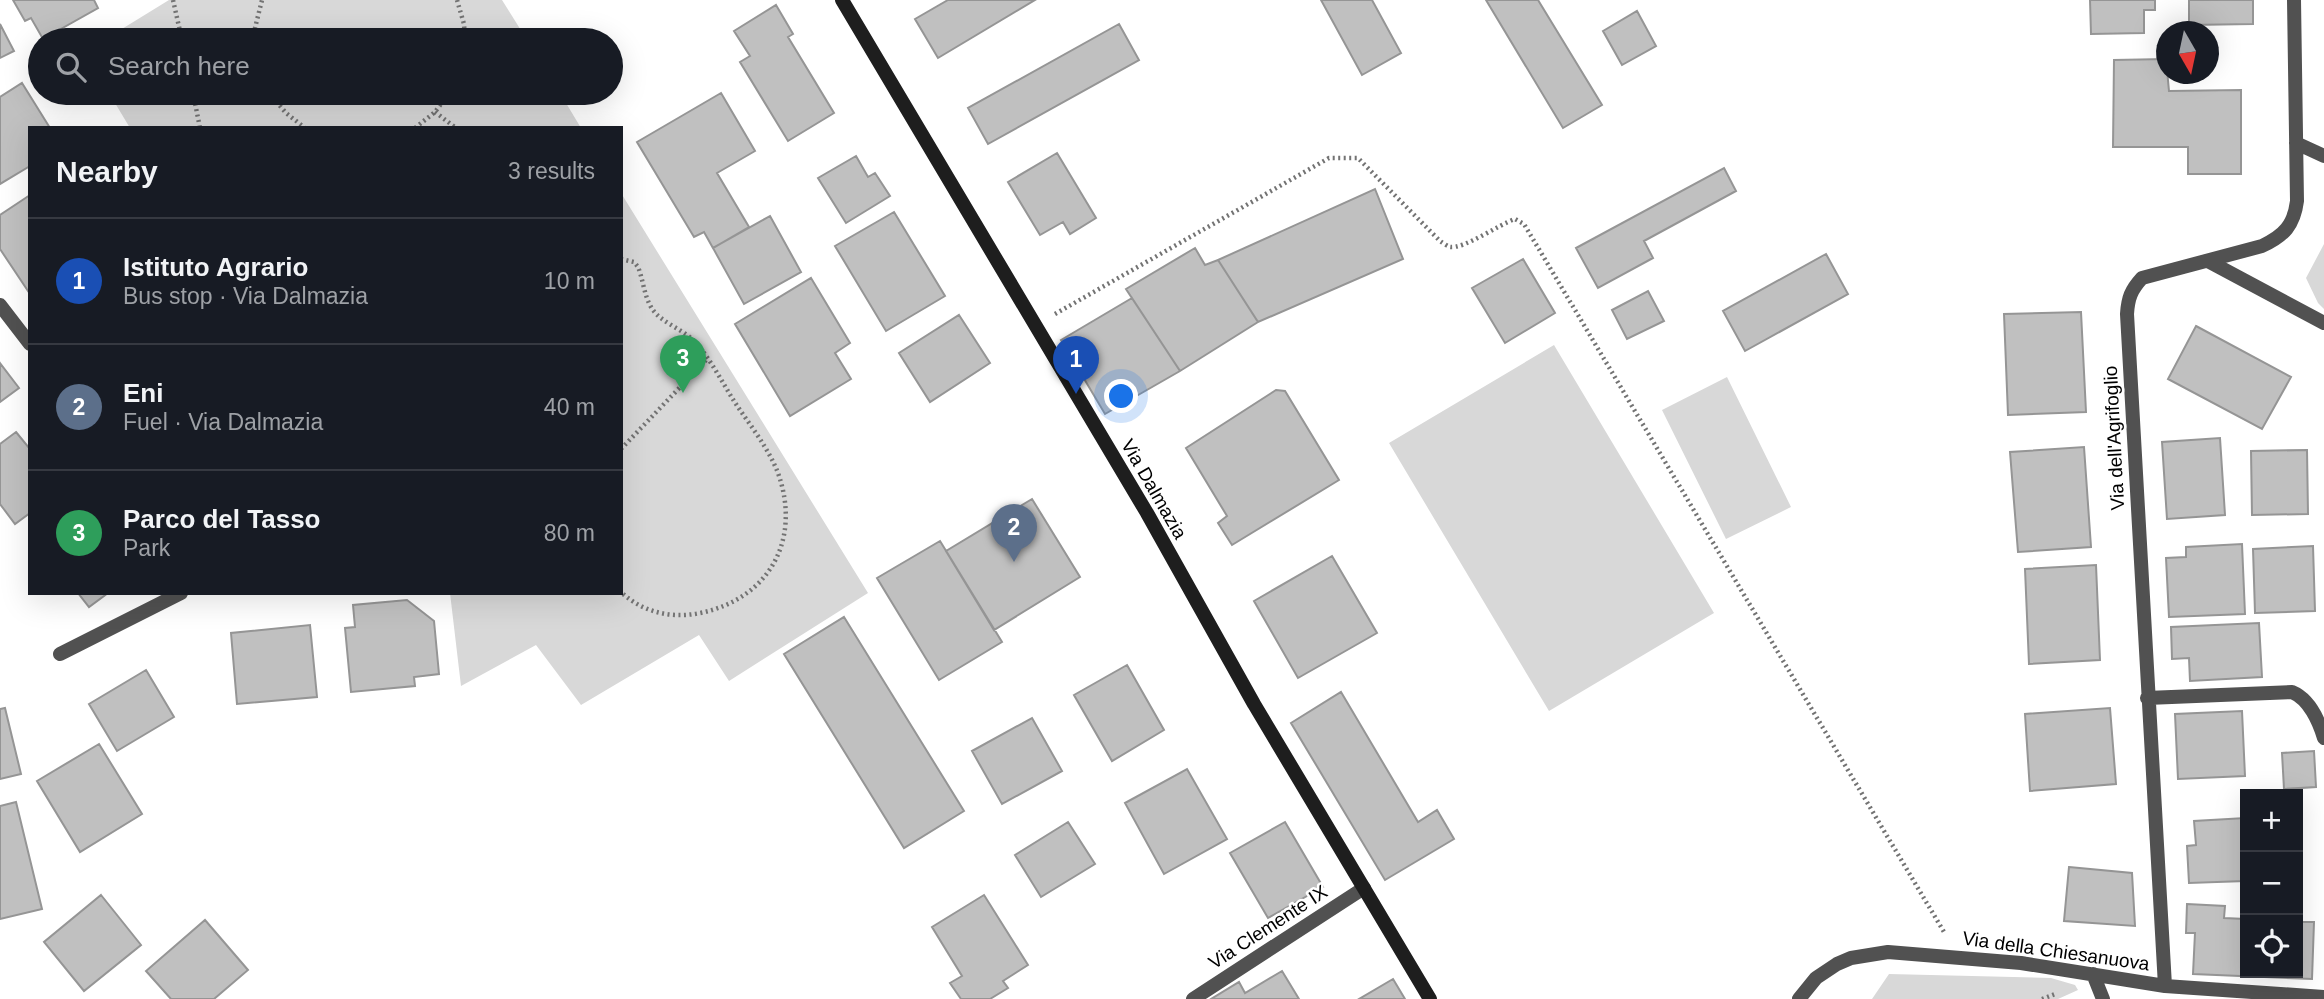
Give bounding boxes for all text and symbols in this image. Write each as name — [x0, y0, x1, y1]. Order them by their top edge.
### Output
north arrow — [2156, 21, 2219, 84]
search box — [28, 28, 623, 105]
icon: search — [52, 48, 90, 86]
text: Search here — [108, 51, 250, 81]
text: Nearby — [56, 155, 158, 188]
text: 3 results — [508, 158, 595, 184]
text: Istituto Agrario — [123, 252, 308, 282]
text: 1 — [73, 268, 85, 294]
text: 10 m — [544, 268, 595, 294]
text: Bus stop · Via Dalmazia — [123, 283, 368, 309]
pin: 3 — [660, 335, 706, 393]
pin: 1 — [1053, 336, 1099, 394]
street label: Via dell'Agrifoglio — [2100, 365, 2128, 511]
text: Eni — [123, 378, 163, 408]
your location — [1104, 379, 1138, 413]
text: 2 — [73, 394, 85, 420]
text: 40 m — [544, 394, 595, 420]
text: Fuel · Via Dalmazia — [123, 409, 323, 435]
street label: Via Dalmazia — [1117, 435, 1191, 543]
text: Parco del Tasso — [123, 504, 321, 534]
pin: 2 — [991, 504, 1037, 562]
text: 3 — [73, 520, 85, 546]
text: 80 m — [544, 520, 595, 546]
text: Park — [123, 535, 170, 561]
map controls — [2240, 789, 2303, 978]
button: + — [2240, 789, 2303, 852]
button: − — [2240, 852, 2303, 915]
street label: Via Clemente IX — [1205, 881, 1331, 973]
button: locate — [2240, 915, 2303, 978]
street label: Via della Chiesanuova — [1961, 927, 2151, 975]

